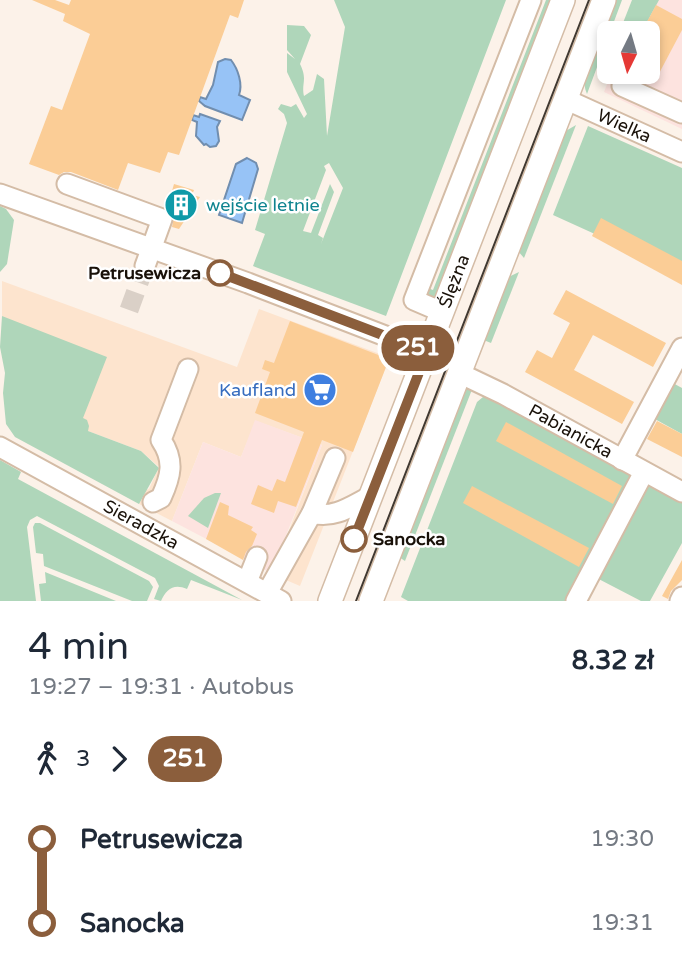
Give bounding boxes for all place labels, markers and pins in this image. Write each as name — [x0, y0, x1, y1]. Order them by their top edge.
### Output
building icon: wejście letnie — [162, 186, 200, 224]
place label: wejście letnie — [206, 194, 320, 216]
marker: Petrusewicza — [207, 260, 233, 286]
place label: Petrusewicza — [88, 262, 201, 284]
supermarket icon: Kaufland — [301, 371, 339, 409]
place label: Kaufland — [219, 379, 296, 401]
marker: Sanocka — [341, 526, 367, 552]
place label: Sanocka — [373, 528, 445, 550]

